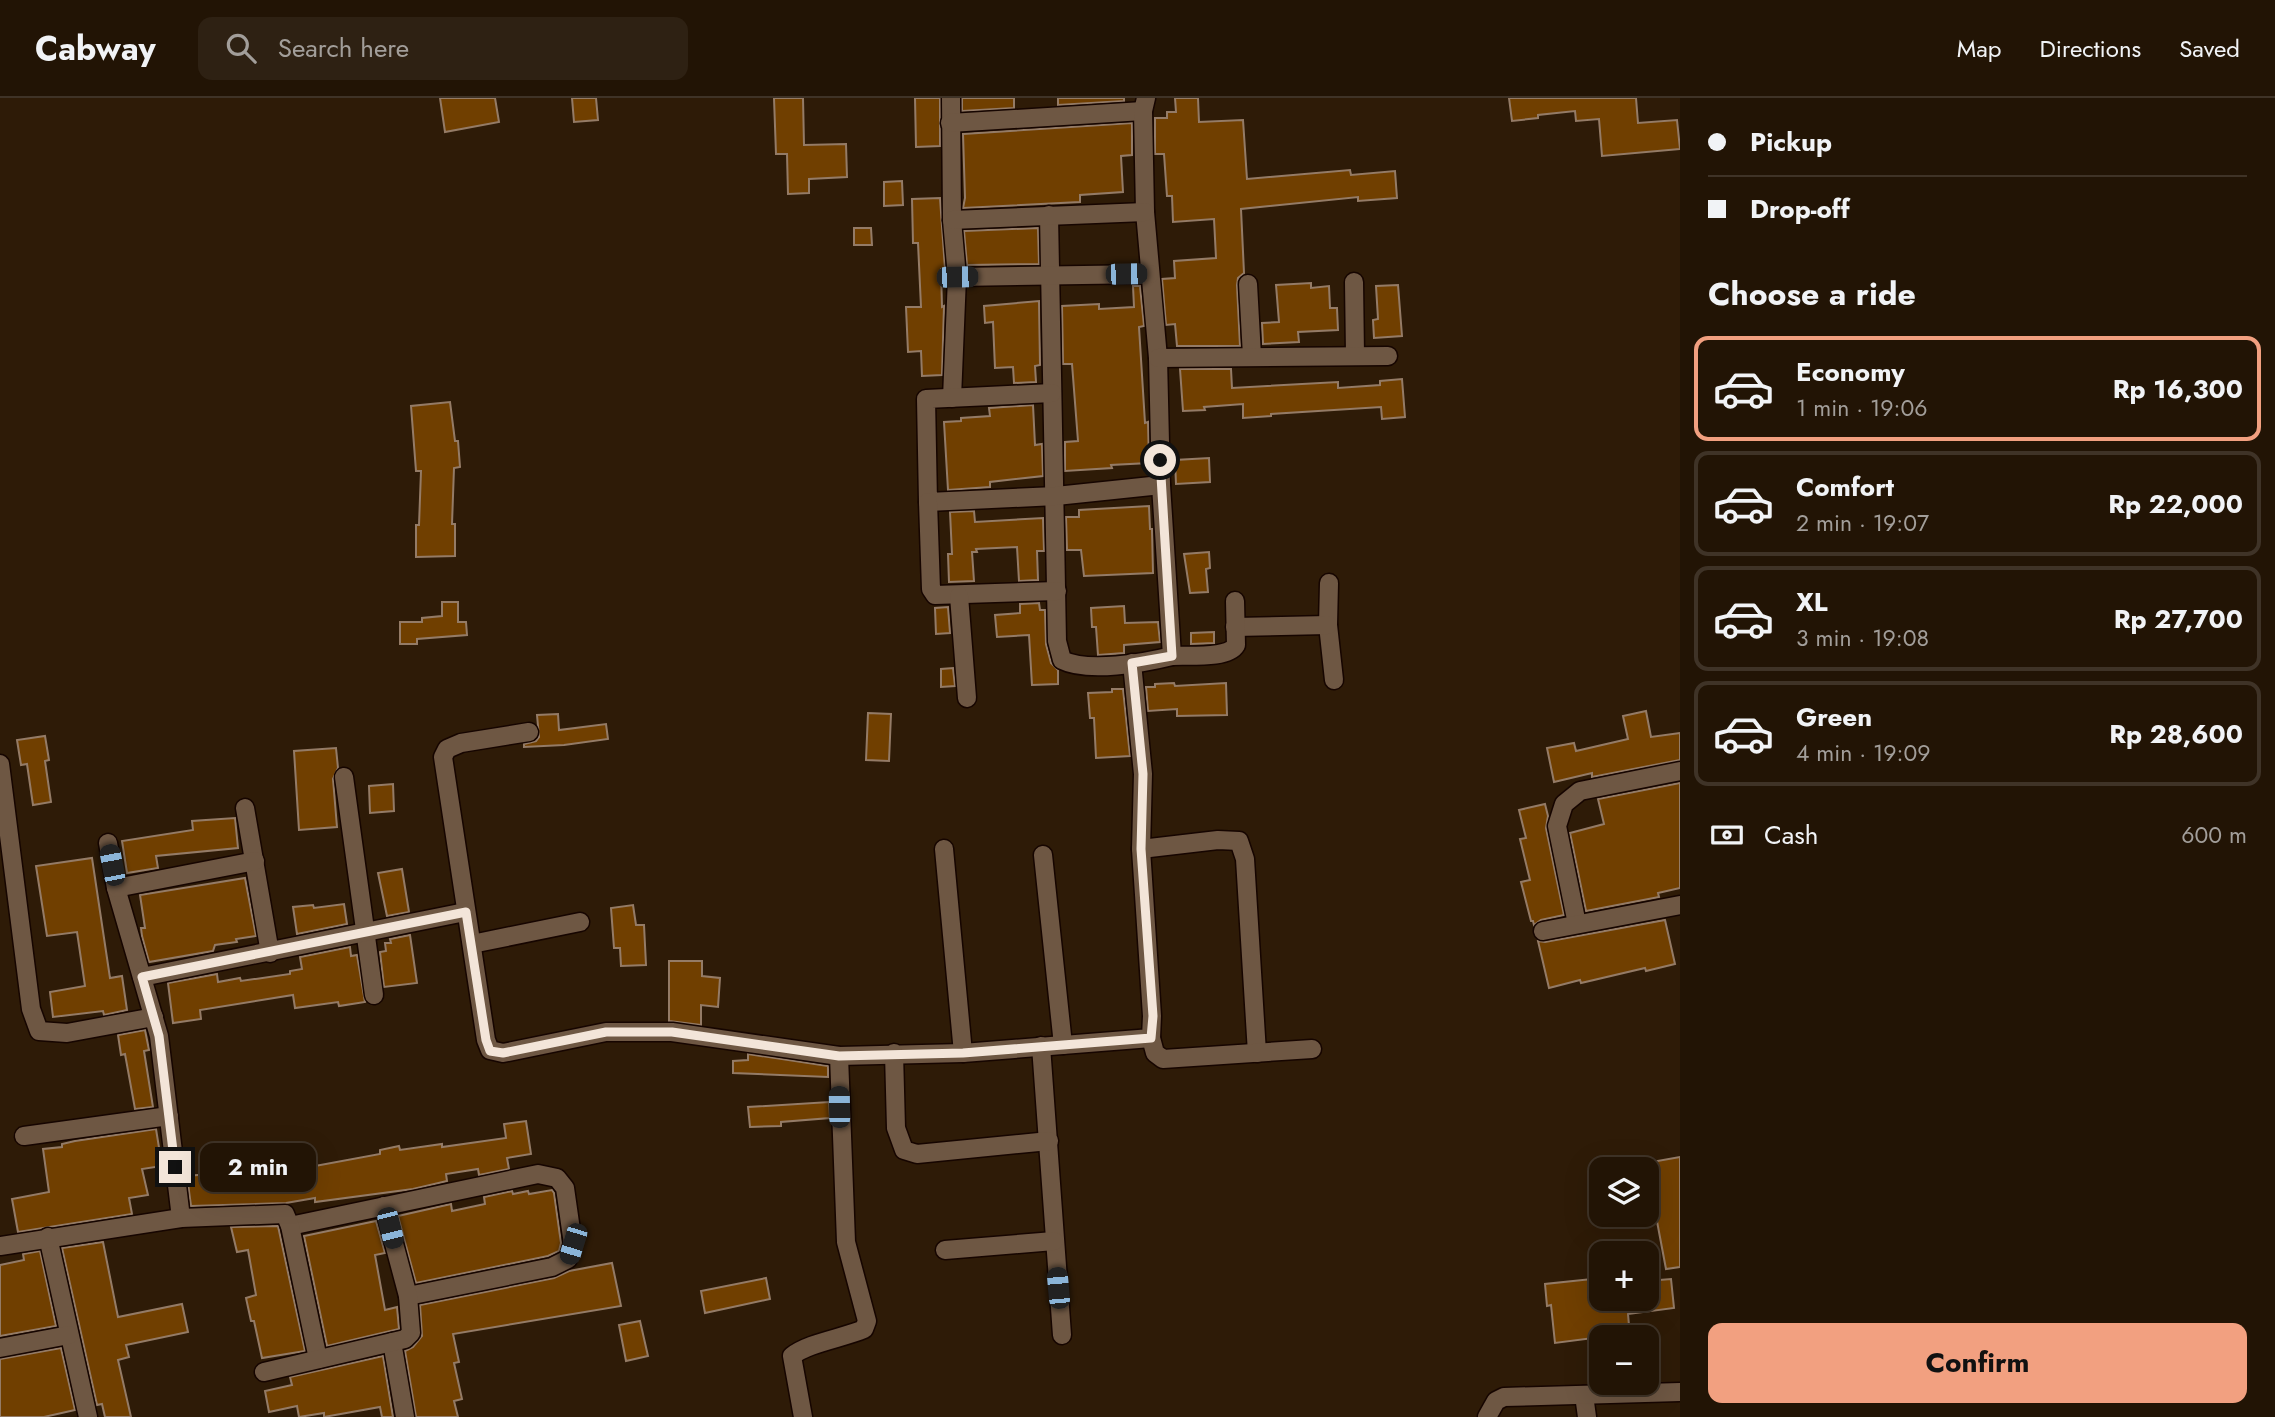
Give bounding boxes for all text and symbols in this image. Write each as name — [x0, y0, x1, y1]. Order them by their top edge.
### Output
search box — [198, 17, 688, 80]
text: Cabway — [35, 25, 156, 72]
icon: search — [222, 29, 260, 67]
text: Search here — [278, 29, 409, 67]
text: Map — [1957, 31, 2002, 66]
text: Directions — [2040, 31, 2141, 66]
text: Saved — [2179, 31, 2240, 66]
text: Pickup — [1750, 123, 1832, 161]
text: Drop-off — [1750, 190, 1850, 228]
car — [1105, 263, 1148, 285]
car — [936, 266, 979, 288]
text: Choose a ride — [1708, 271, 1916, 317]
text: Economy — [1796, 353, 1905, 391]
icon: car — [1712, 357, 1775, 420]
text: Rp 16,300 — [2113, 370, 2243, 408]
text: 1 min · 19:06 — [1796, 391, 1928, 425]
route start — [1144, 444, 1176, 476]
text: Comfort — [1796, 468, 1894, 506]
icon: car — [1712, 472, 1775, 535]
text: Rp 22,000 — [2108, 485, 2243, 523]
text: 2 min · 19:07 — [1796, 506, 1929, 540]
text: XL — [1796, 583, 1828, 621]
icon: car — [1712, 587, 1775, 650]
text: Rp 27,700 — [2114, 600, 2243, 638]
text: 3 min · 19:08 — [1796, 621, 1929, 655]
text: Green — [1796, 698, 1872, 736]
icon: car — [1712, 702, 1775, 765]
text: Rp 28,600 — [2109, 715, 2243, 753]
text: 4 min · 19:09 — [1796, 736, 1931, 770]
icon: cash — [1708, 816, 1746, 854]
text: Cash — [1764, 816, 1818, 854]
text: 600 m — [2181, 818, 2247, 852]
car — [98, 842, 127, 888]
car — [829, 1086, 850, 1128]
callout: 2 min — [200, 1142, 315, 1192]
text: 2 min — [228, 1150, 288, 1184]
route end — [159, 1151, 191, 1183]
map controls — [1589, 1157, 1659, 1395]
button: layers — [1589, 1157, 1659, 1227]
car — [375, 1205, 406, 1251]
car — [557, 1221, 590, 1267]
button: + — [1589, 1241, 1659, 1311]
car — [1046, 1266, 1071, 1310]
button: Confirm — [1708, 1323, 2247, 1403]
button: − — [1589, 1325, 1659, 1395]

